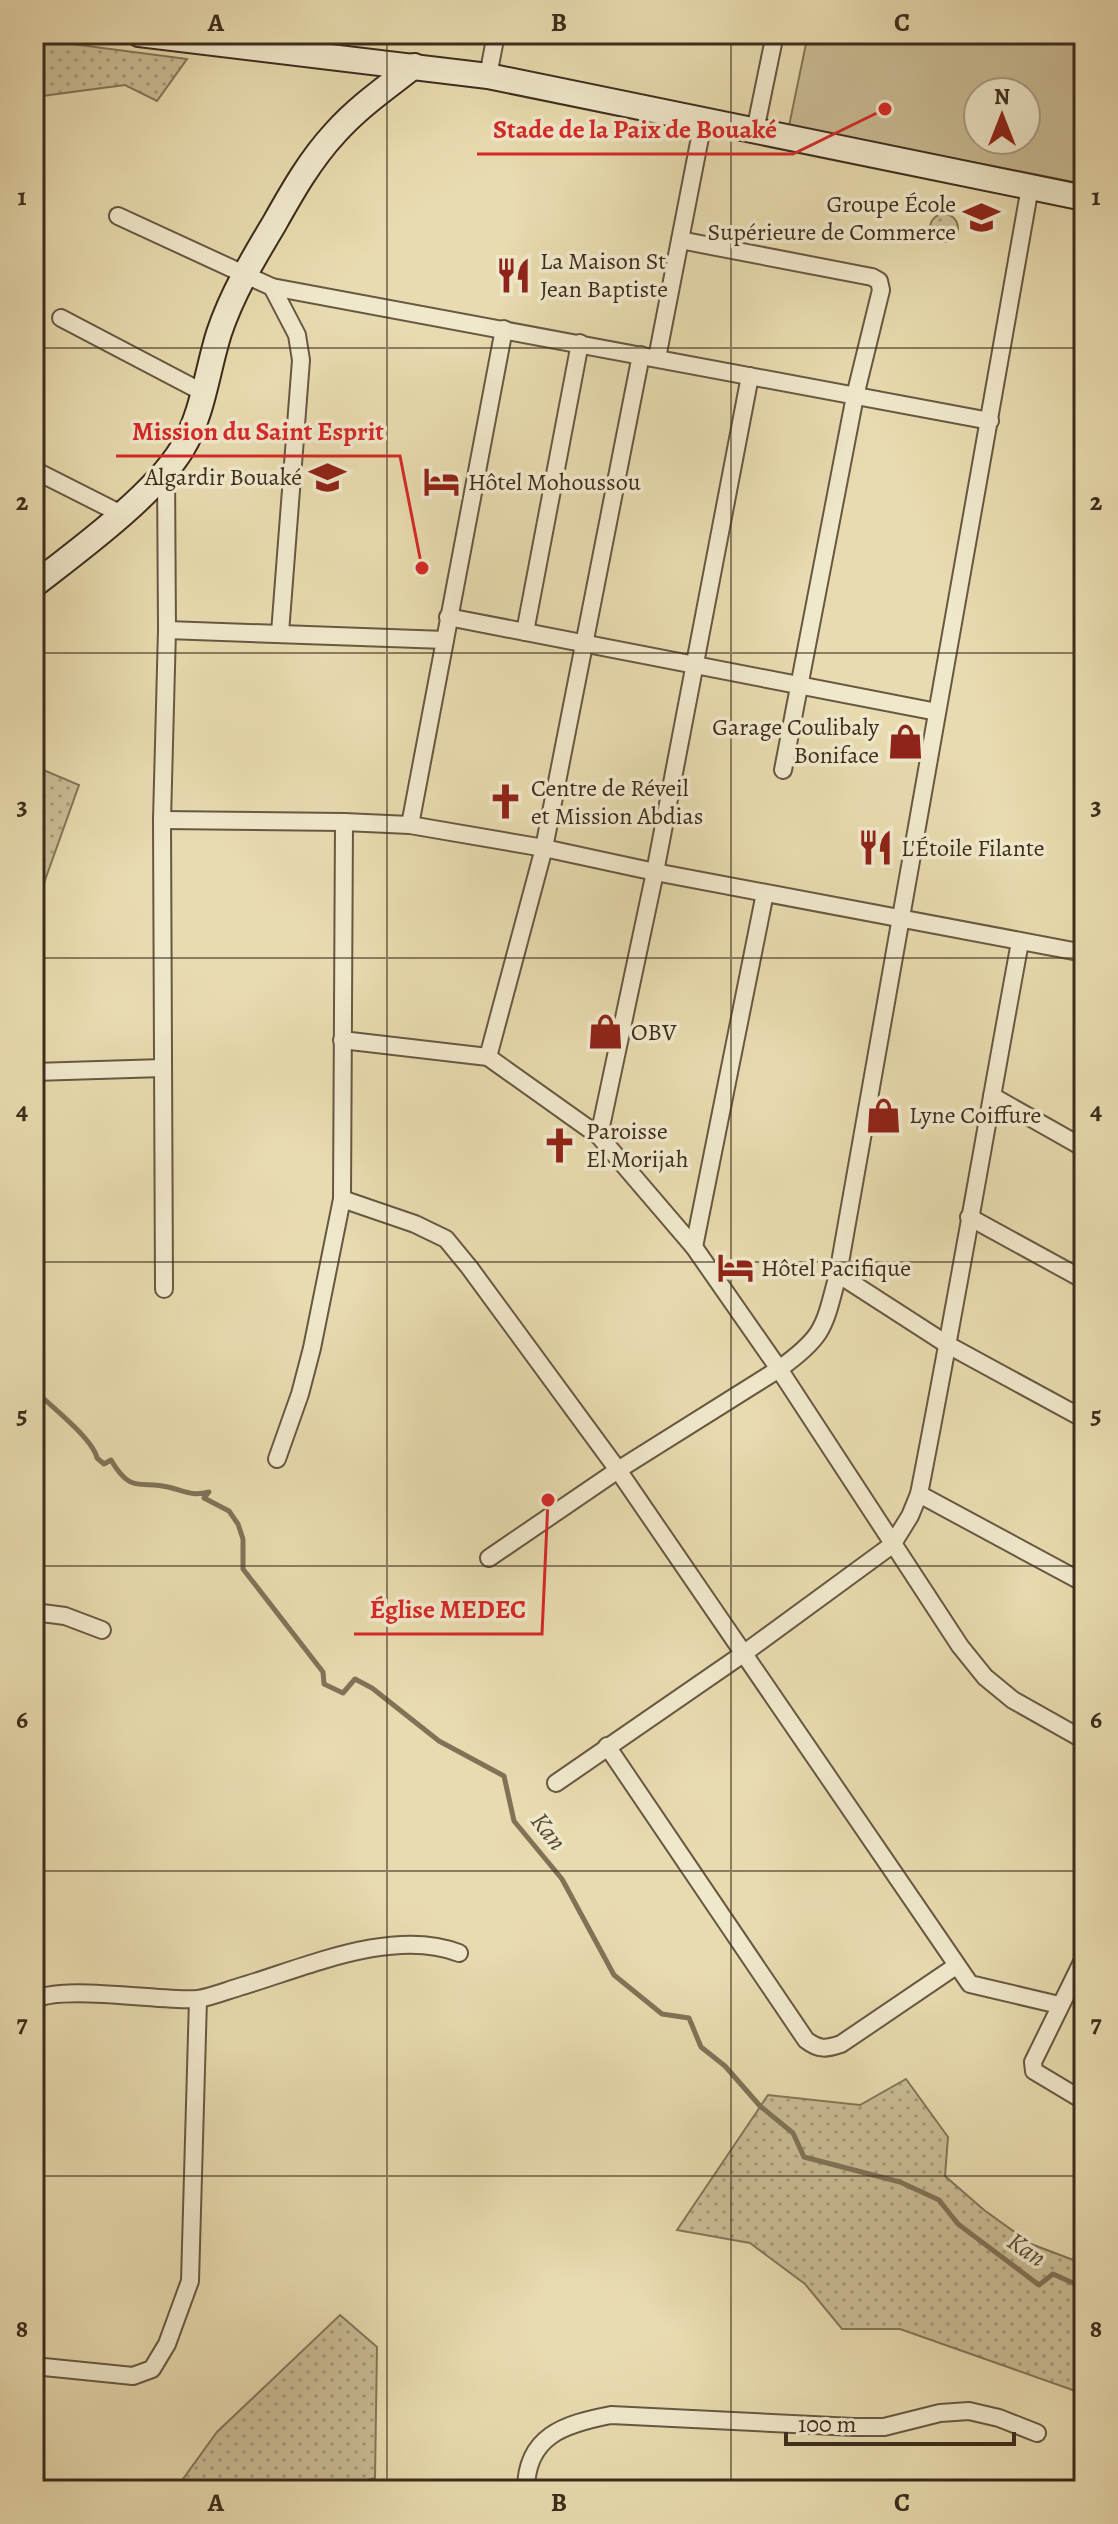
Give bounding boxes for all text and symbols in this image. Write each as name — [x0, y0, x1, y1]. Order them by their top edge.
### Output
text: A — [207, 5, 225, 40]
text: B — [551, 5, 567, 40]
text: C — [894, 5, 910, 40]
north arrow — [962, 76, 1042, 156]
text: N — [994, 82, 1010, 112]
callout: Stade de la Paix de Bouaké — [477, 104, 793, 154]
text: Stade de la Paix de Bouaké — [493, 112, 777, 147]
text: 1 — [17, 179, 27, 214]
text: 1 — [1091, 179, 1101, 214]
place label: Groupe École Supérieure de Commerce — [708, 188, 956, 248]
school or university icon: Groupe École Supérieure de Commerce — [963, 199, 1001, 237]
place label: La Maison St Jean Baptiste — [540, 245, 668, 305]
restaurant icon: La Maison St Jean Baptiste — [495, 256, 533, 294]
callout: Mission du Saint Esprit — [116, 406, 400, 456]
text: Mission du Saint Esprit — [132, 414, 384, 449]
school or university icon: Algardir Bouaké — [309, 458, 347, 496]
place label: Algardir Bouaké — [144, 461, 302, 493]
hotel icon: Hôtel Mohoussou — [423, 463, 461, 501]
place label: Hôtel Mohoussou — [468, 466, 641, 498]
text: 2 — [16, 484, 29, 519]
text: 2 — [1090, 484, 1103, 519]
place label: Garage Coulibaly Boniface — [712, 711, 879, 771]
shop icon: Garage Coulibaly Boniface — [886, 722, 924, 760]
place label: Centre de Réveil et Mission Abdias — [531, 772, 703, 832]
church icon: Centre de Réveil et Mission Abdias — [486, 783, 524, 821]
text: 3 — [16, 788, 28, 823]
text: 3 — [1090, 788, 1102, 823]
restaurant icon: L'Étoile Filante — [856, 829, 894, 867]
place label: L'Étoile Filante — [901, 832, 1045, 864]
shop icon: OBV — [586, 1013, 624, 1051]
place label: OBV — [631, 1016, 677, 1048]
text: 4 — [16, 1093, 28, 1128]
text: 4 — [1090, 1093, 1102, 1128]
shop icon: Lyne Coiffure — [864, 1096, 902, 1134]
place label: Lyne Coiffure — [909, 1099, 1041, 1131]
place label: Paroisse El Morijah — [586, 1115, 689, 1175]
church icon: Paroisse El Morijah — [541, 1126, 579, 1164]
hotel icon: Hôtel Pacifique — [716, 1249, 754, 1287]
place label: Hôtel Pacifique — [761, 1252, 911, 1284]
text: 5 — [16, 1397, 28, 1432]
text: 5 — [1090, 1397, 1102, 1432]
callout: Église MEDEC — [354, 1584, 542, 1634]
text: Église MEDEC — [370, 1592, 526, 1627]
text: 6 — [16, 1702, 28, 1737]
text: 6 — [1090, 1702, 1102, 1737]
water label: Kan — [523, 1805, 575, 1858]
text: 7 — [16, 2006, 28, 2041]
text: 7 — [1090, 2006, 1102, 2041]
water label: Kan — [1000, 2224, 1053, 2275]
text: 8 — [16, 2311, 28, 2346]
text: 8 — [1090, 2311, 1102, 2346]
scale bar — [786, 2396, 1014, 2446]
text: 100 m — [798, 2408, 857, 2440]
text: A — [207, 2485, 225, 2520]
text: B — [551, 2485, 567, 2520]
text: C — [894, 2485, 910, 2520]

